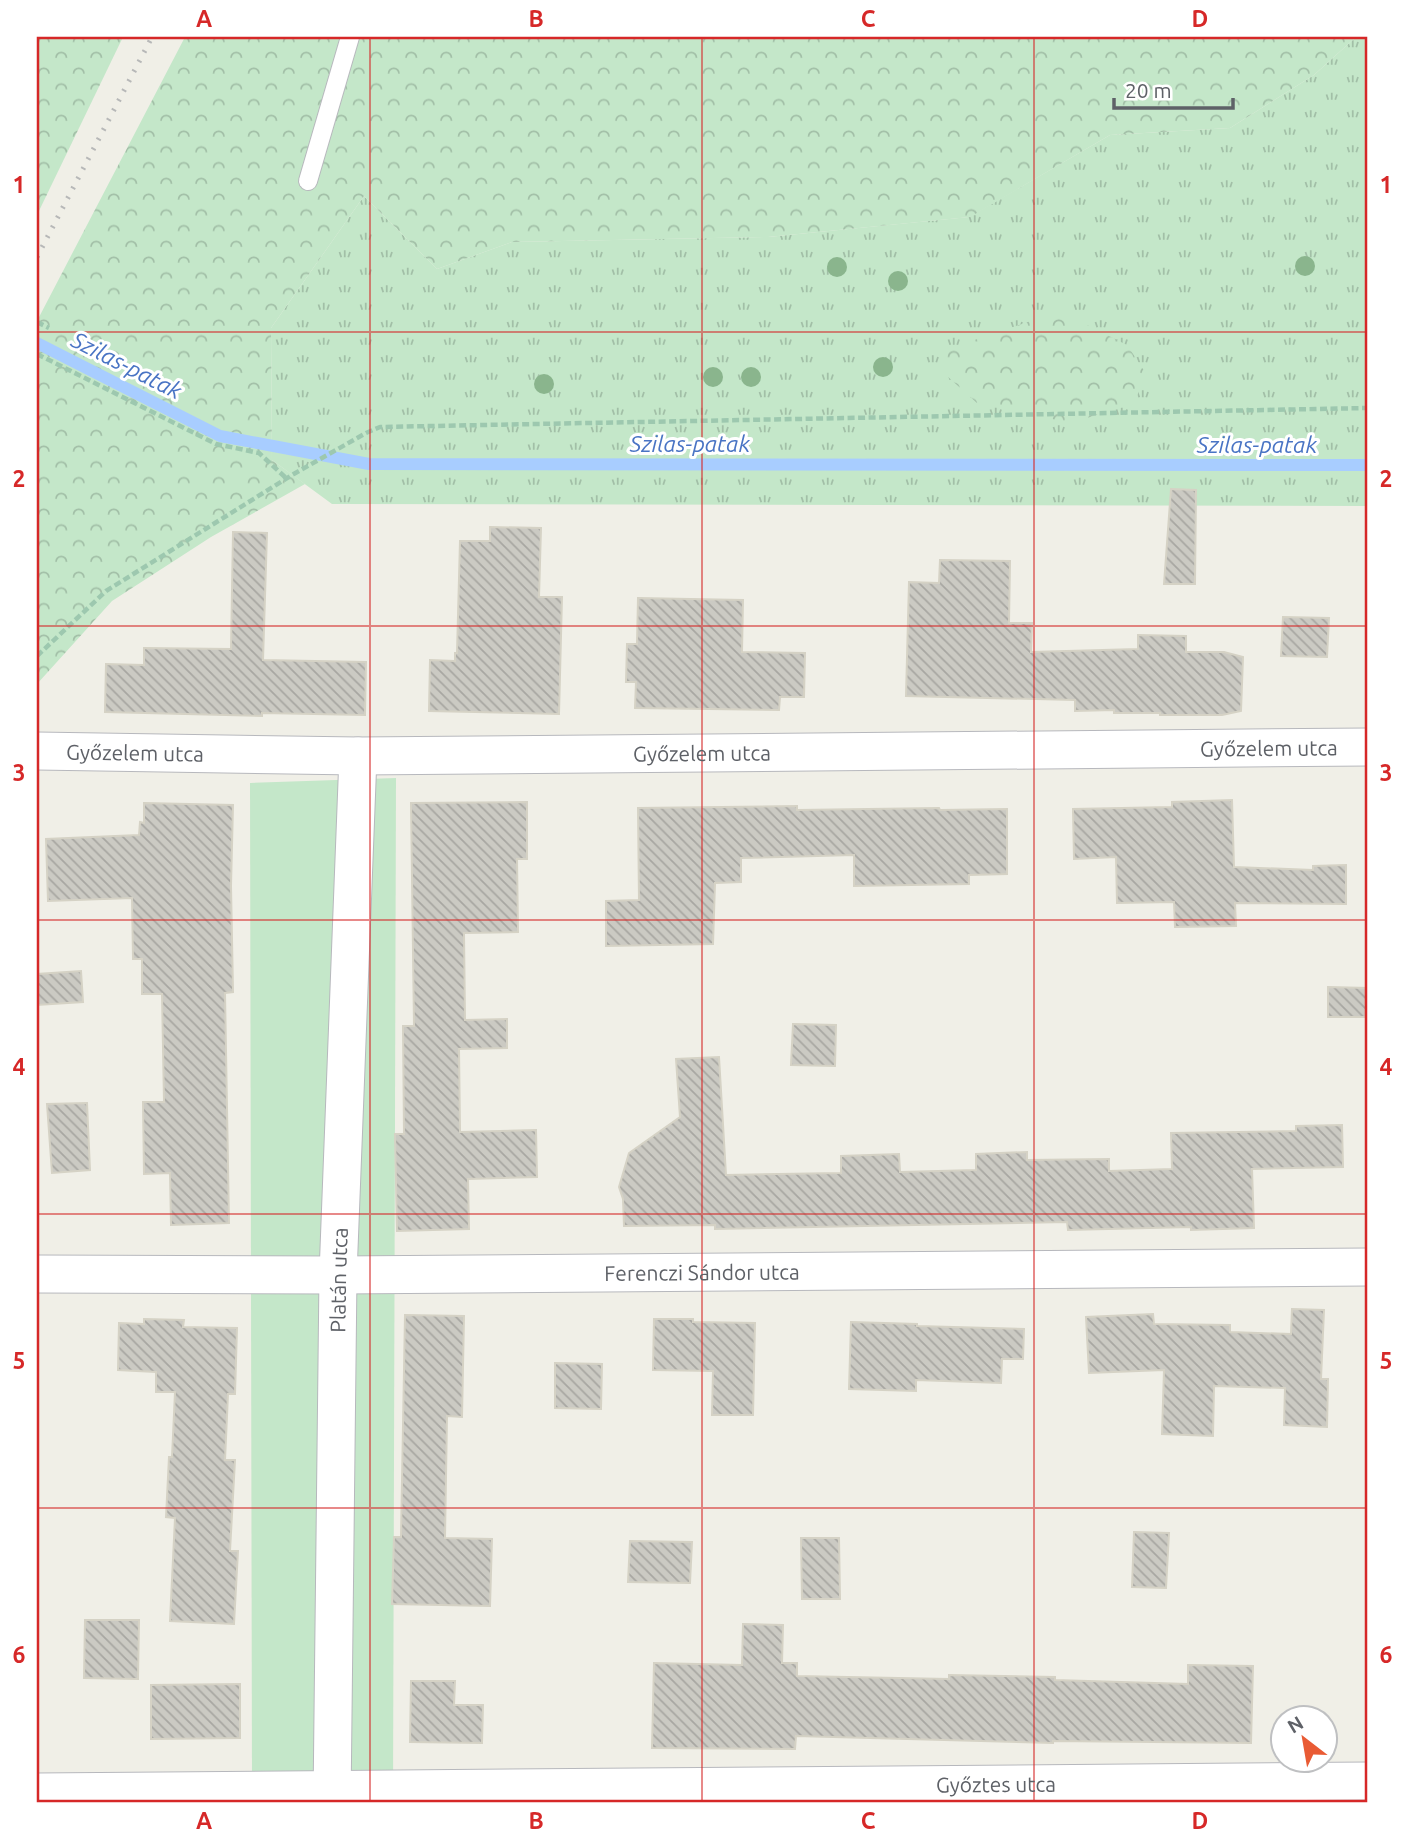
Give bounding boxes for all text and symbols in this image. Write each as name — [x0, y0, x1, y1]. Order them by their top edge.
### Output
text: A — [196, 6, 212, 31]
text: B — [528, 6, 544, 31]
text: C — [861, 6, 876, 31]
text: D — [1192, 6, 1208, 31]
scale bar — [1114, 66, 1234, 110]
text: 20 m — [1125, 78, 1172, 102]
text: 1 — [13, 172, 25, 197]
text: 1 — [1380, 172, 1392, 197]
water label: Szilas-patak — [67, 326, 187, 404]
water label: Szilas-patak — [629, 431, 750, 456]
water label: Szilas-patak — [1196, 432, 1317, 457]
text: 2 — [13, 466, 25, 491]
text: 2 — [1380, 466, 1392, 491]
street label: Győzelem utca — [1200, 735, 1338, 760]
street label: Győzelem utca — [66, 739, 204, 766]
street label: Győzelem utca — [633, 740, 771, 766]
text: 3 — [13, 760, 25, 785]
text: 3 — [1380, 760, 1392, 785]
text: 4 — [13, 1054, 26, 1079]
text: 4 — [1380, 1054, 1393, 1079]
street label: Platán utca — [325, 1227, 352, 1333]
street label: Ferenczi Sándor utca — [604, 1259, 800, 1285]
text: 5 — [13, 1348, 25, 1373]
text: 5 — [1380, 1348, 1392, 1373]
text: 6 — [13, 1642, 26, 1667]
text: 6 — [1380, 1642, 1393, 1667]
north arrow — [1268, 1703, 1338, 1773]
text: N — [1283, 1711, 1307, 1738]
street label: Győztes utca — [936, 1772, 1056, 1797]
text: A — [196, 1808, 212, 1833]
text: B — [528, 1808, 544, 1833]
text: C — [861, 1808, 876, 1833]
text: D — [1192, 1808, 1208, 1833]

